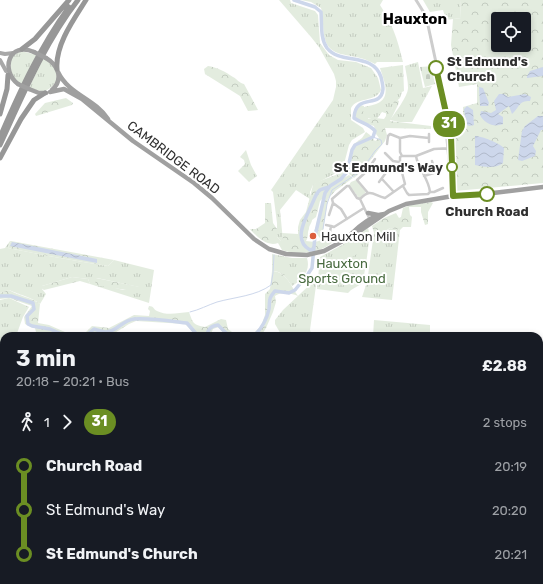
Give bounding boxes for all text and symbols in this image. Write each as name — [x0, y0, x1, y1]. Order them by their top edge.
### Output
district label: Hauxton — [383, 10, 447, 28]
map controls — [491, 12, 531, 52]
button: locate — [491, 12, 531, 52]
place label: St Edmund's Church — [447, 54, 528, 84]
marker: St Edmund's Church — [428, 60, 444, 76]
line badge: 31 — [431, 111, 467, 137]
text: 31 — [441, 115, 457, 132]
street label: CAMBRIDGE ROAD — [124, 118, 223, 197]
place label: St Edmund's Way — [334, 160, 443, 175]
marker: St Edmund's Way — [446, 161, 458, 173]
marker: Church Road — [479, 186, 495, 202]
place label: Church Road — [445, 204, 529, 219]
place label: Hauxton Mill — [321, 229, 396, 244]
marker: Hauxton Mill — [308, 231, 318, 241]
park label: Hauxton Sports Ground — [298, 256, 386, 286]
text: 3 min — [16, 345, 76, 372]
text: £2.88 — [482, 357, 527, 375]
text: 20:18 – 20:21 · Bus — [16, 374, 129, 389]
icon: walk — [16, 411, 38, 433]
icon: forward — [56, 411, 78, 433]
text: 31 — [92, 413, 108, 430]
text: 1 — [44, 415, 50, 430]
text: 2 stops — [483, 415, 527, 430]
text: Church Road — [46, 457, 142, 475]
text: 20:19 — [495, 459, 527, 474]
text: St Edmund's Way — [46, 501, 165, 519]
text: 20:20 — [492, 503, 527, 518]
text: St Edmund's Church — [46, 545, 198, 563]
text: 20:21 — [495, 547, 527, 562]

